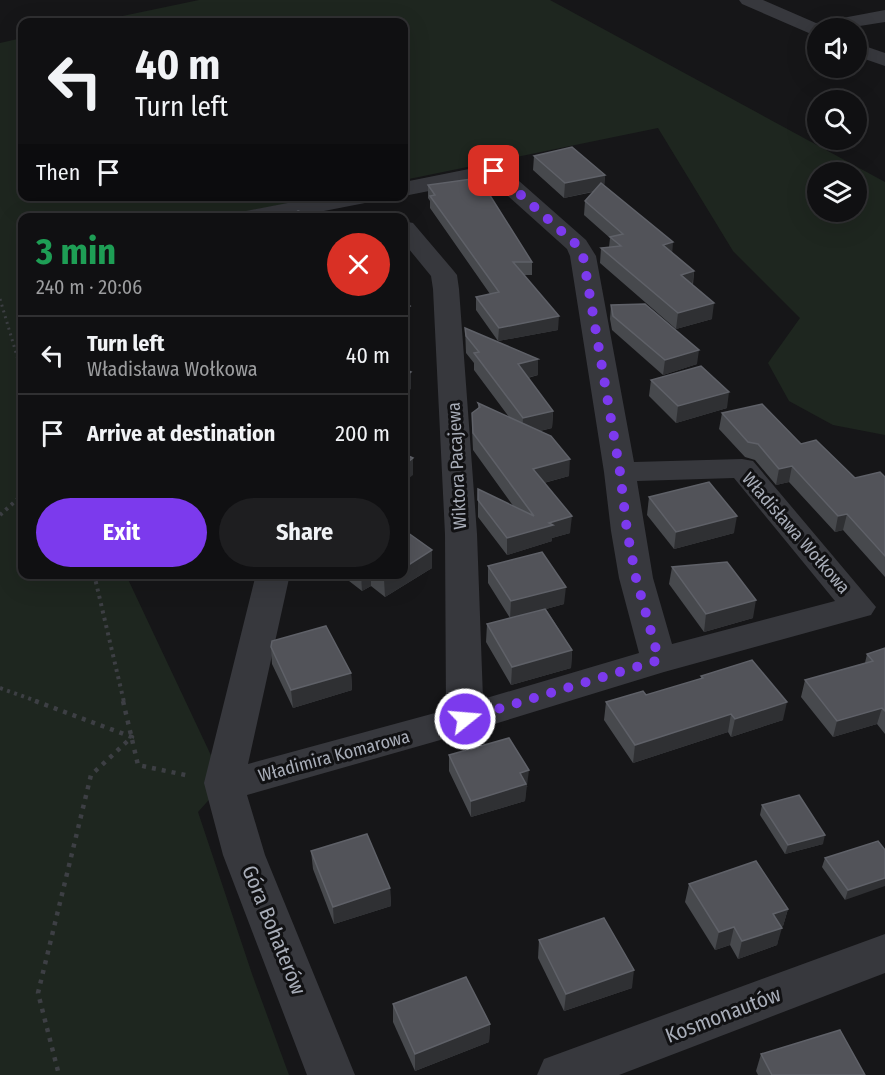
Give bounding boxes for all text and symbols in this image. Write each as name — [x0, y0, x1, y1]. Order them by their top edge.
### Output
map controls — [807, 18, 867, 222]
button: sound — [807, 18, 867, 78]
text: 40 m — [135, 40, 220, 90]
icon: left — [36, 42, 114, 120]
button: search — [807, 90, 867, 150]
text: Turn left — [135, 91, 228, 123]
pin — [468, 145, 519, 196]
icon: arrive — [477, 154, 510, 187]
icon: arrive — [92, 156, 125, 189]
text: Then — [36, 159, 80, 186]
button: layers — [807, 162, 867, 222]
text: 3 min — [36, 230, 116, 274]
button: close — [327, 233, 390, 296]
text: 240 m · 20:06 — [36, 275, 142, 299]
text: Turn left — [87, 330, 165, 357]
icon: left — [36, 339, 69, 372]
text: 40 m — [346, 342, 390, 369]
text: Władisława Wołkowa — [87, 357, 258, 381]
street label: Wiktora Pacajewa — [443, 402, 471, 530]
icon: arrive — [36, 417, 69, 450]
text: Arrive at destination — [87, 420, 275, 447]
text: 200 m — [335, 420, 390, 447]
street label: Władisława Wołkowa — [737, 468, 855, 598]
button: Exit — [36, 498, 207, 567]
button: Share — [219, 498, 390, 567]
position arrow — [433, 687, 497, 751]
street label: Władimira Komarowa — [256, 725, 412, 787]
street label: Góra Bohaterów — [236, 861, 312, 999]
street label: Kosmonautów — [662, 981, 785, 1049]

